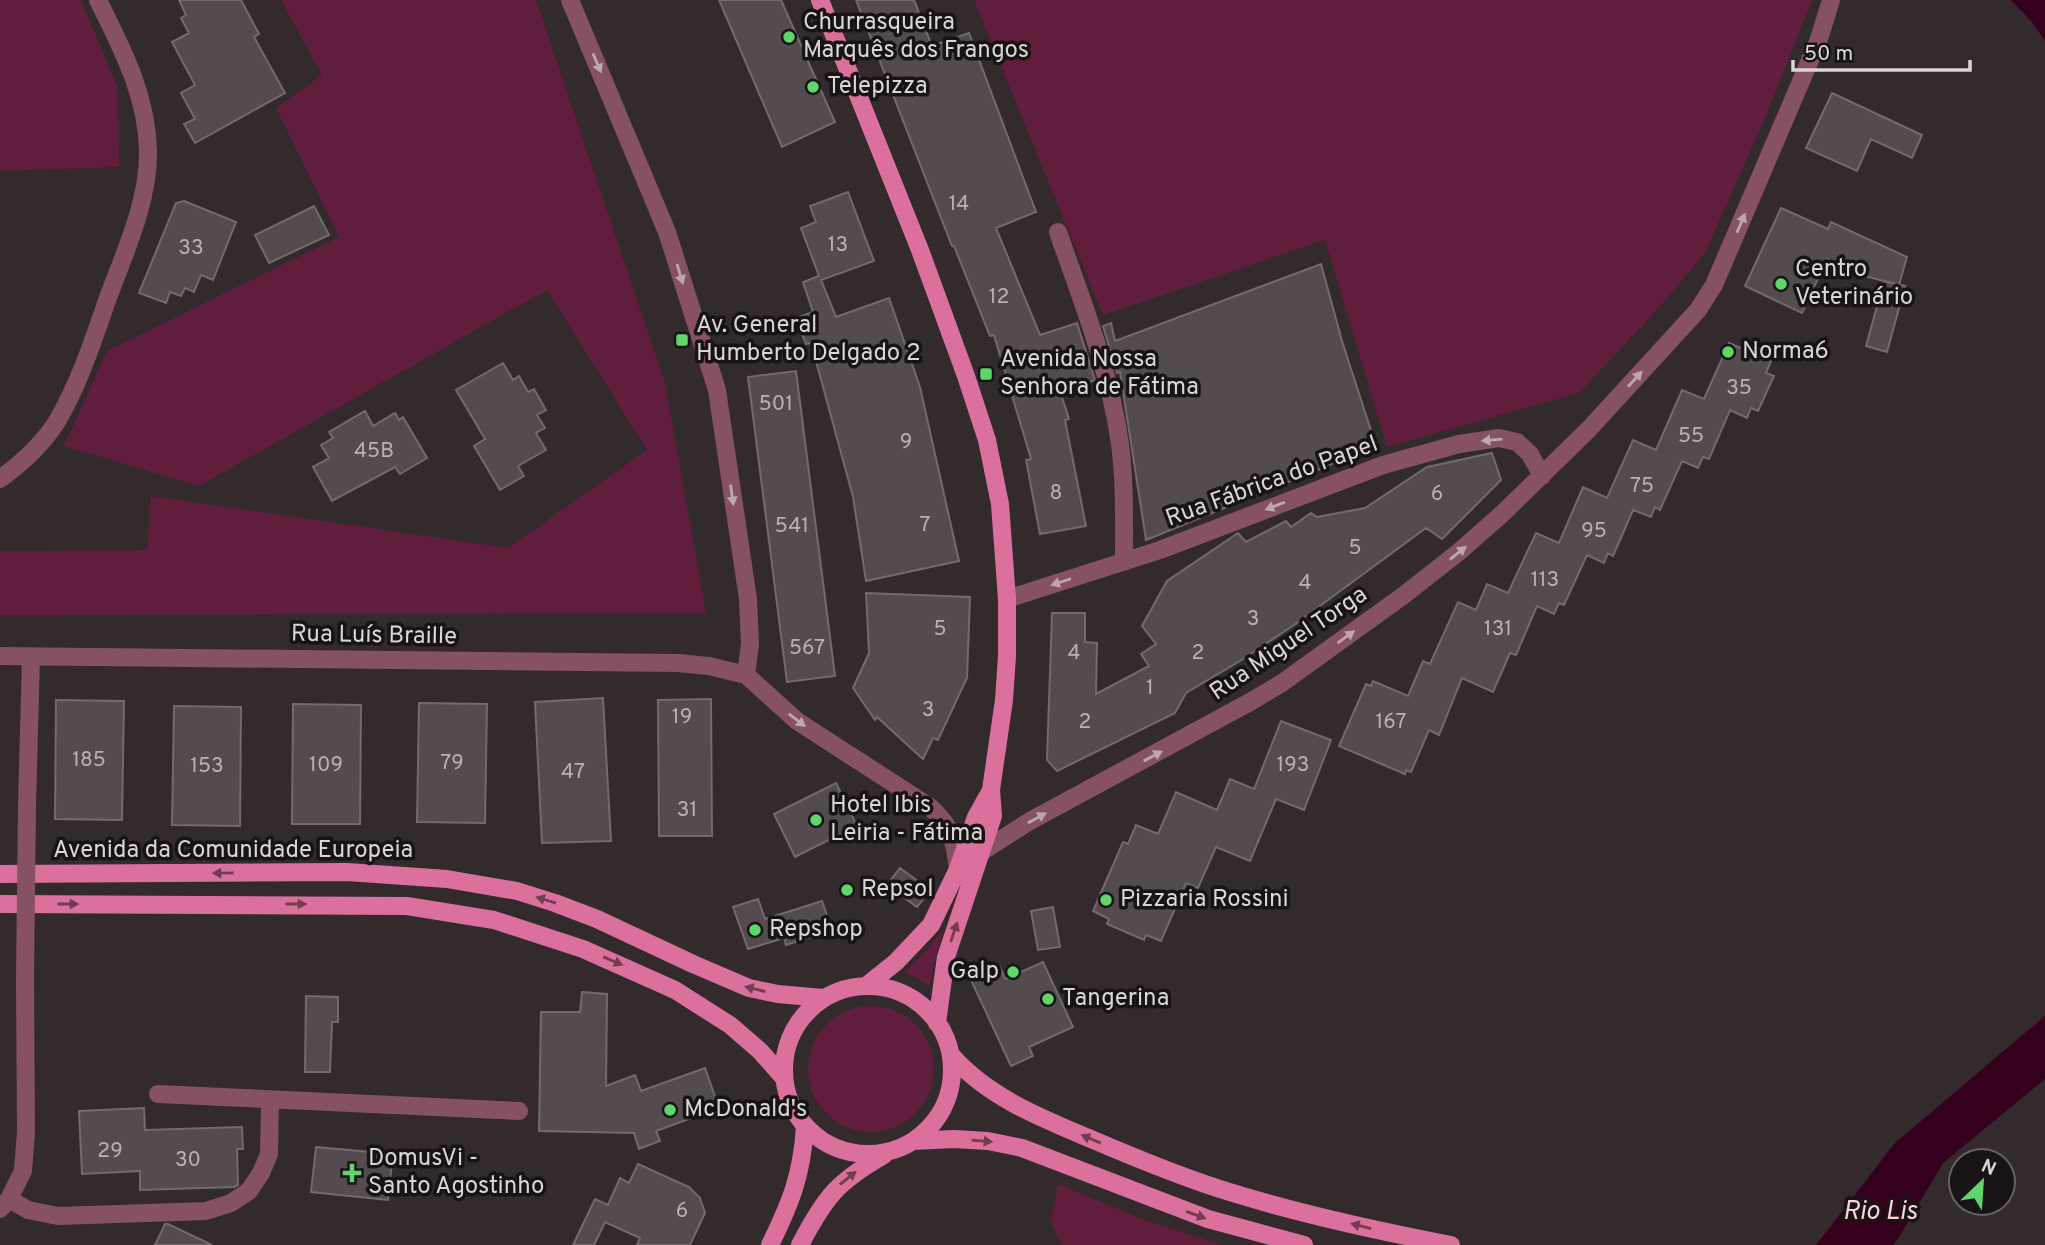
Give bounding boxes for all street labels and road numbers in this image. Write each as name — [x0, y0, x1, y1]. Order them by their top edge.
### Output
street label: Rua Fábrica do Papel — [1162, 430, 1382, 534]
street label: Rua Miguel Torga — [1204, 580, 1374, 708]
street label: Rua Luís Braille — [291, 620, 457, 652]
street label: Avenida da Comunidade Europeia — [53, 836, 413, 866]

